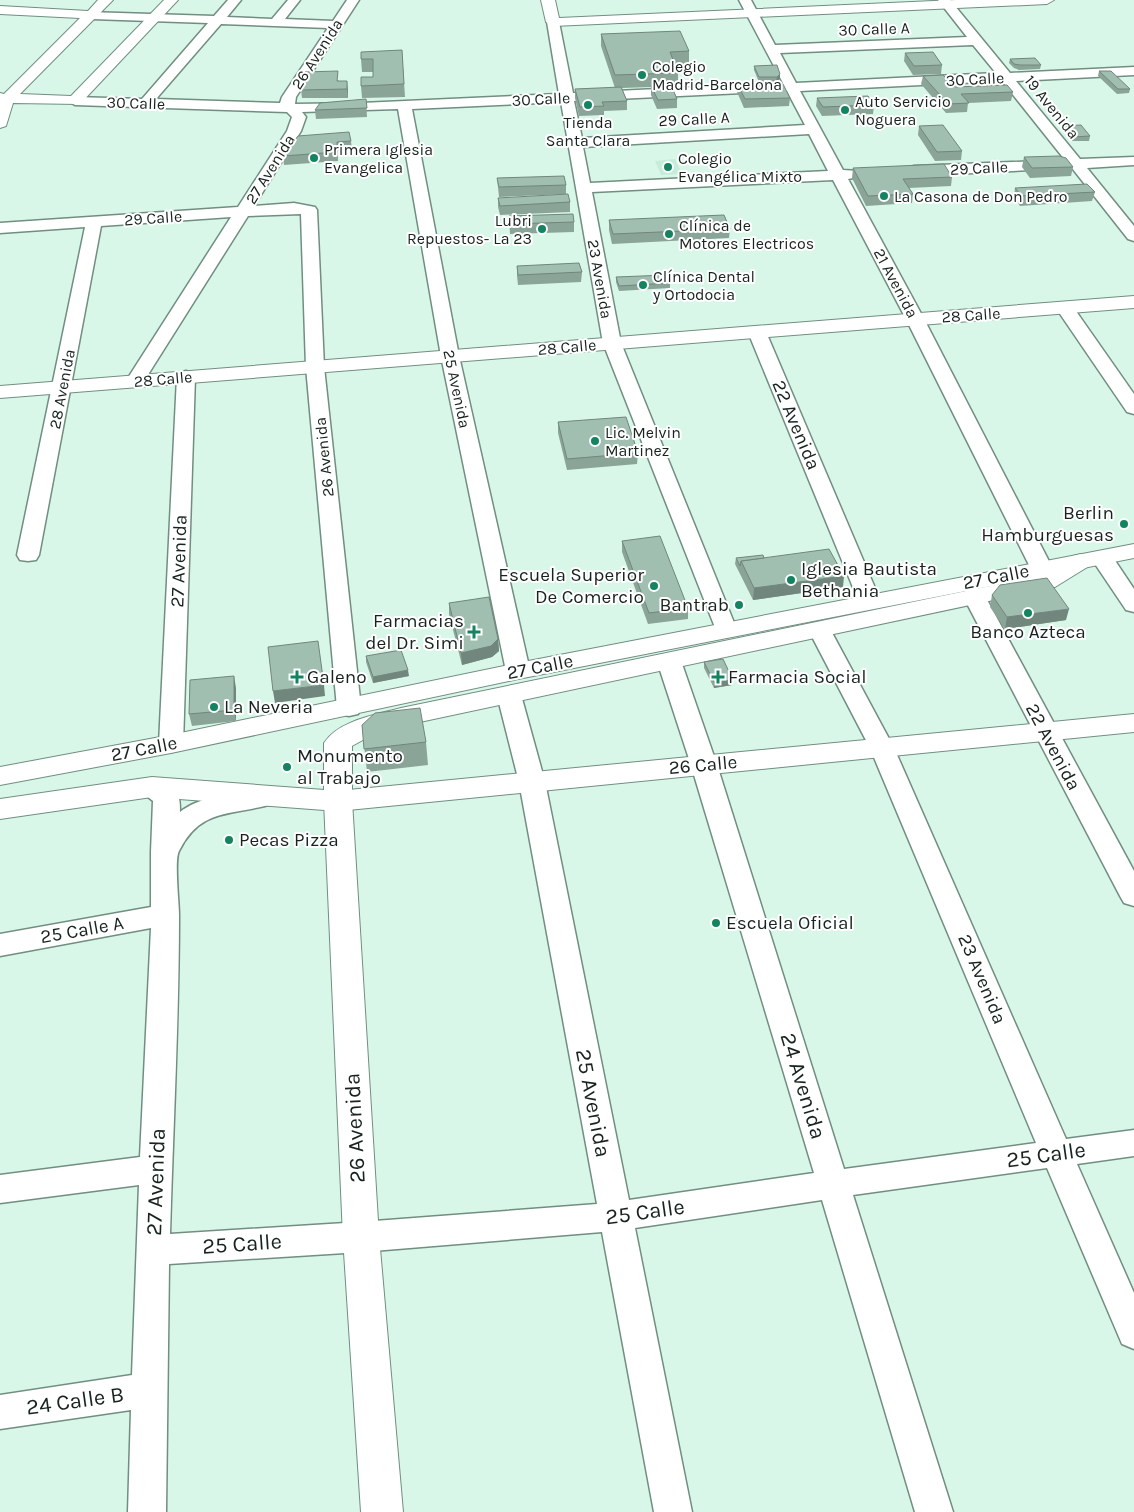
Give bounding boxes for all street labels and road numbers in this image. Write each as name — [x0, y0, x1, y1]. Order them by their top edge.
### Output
street label: 26 Avenida — [287, 15, 347, 93]
street label: 30 Calle A — [838, 18, 910, 40]
street label: 30 Calle — [945, 68, 1005, 90]
street label: 19 Avenida — [1021, 71, 1083, 143]
street label: 30 Calle — [511, 88, 571, 110]
street label: 30 Calle — [106, 92, 166, 114]
street label: 29 Calle A — [658, 108, 730, 130]
street label: 27 Avenida — [241, 131, 299, 207]
street label: 29 Calle — [949, 157, 1009, 179]
street label: 29 Calle — [123, 206, 183, 230]
street label: 23 Avenida — [584, 238, 616, 320]
street label: 21 Avenida — [870, 245, 922, 321]
street label: 28 Calle — [941, 303, 1001, 327]
street label: 28 Calle — [537, 335, 597, 359]
street label: 28 Avenida — [45, 348, 79, 430]
street label: 25 Avenida — [439, 348, 475, 430]
street label: 28 Calle — [133, 367, 193, 391]
street label: 22 Avenida — [767, 377, 825, 473]
street label: 26 Avenida — [310, 416, 338, 498]
street label: 27 Avenida — [166, 514, 192, 608]
street label: 27 Calle — [961, 560, 1031, 594]
street label: 27 Calle — [505, 650, 575, 684]
street label: 22 Avenida — [1021, 700, 1085, 794]
street label: 27 Calle — [109, 732, 179, 766]
street label: 26 Calle — [668, 751, 738, 779]
street label: 25 Calle A — [39, 912, 125, 948]
street label: 23 Avenida — [953, 931, 1011, 1027]
street label: 24 Avenida — [775, 1030, 831, 1142]
street label: 25 Avenida — [570, 1047, 616, 1159]
street label: 26 Avenida — [339, 1072, 371, 1184]
street label: 27 Avenida — [141, 1128, 171, 1236]
street label: 25 Calle — [1005, 1137, 1087, 1173]
street label: 25 Calle — [604, 1194, 686, 1230]
street label: 25 Calle — [201, 1228, 283, 1260]
street label: 24 Calle B — [24, 1381, 126, 1421]

